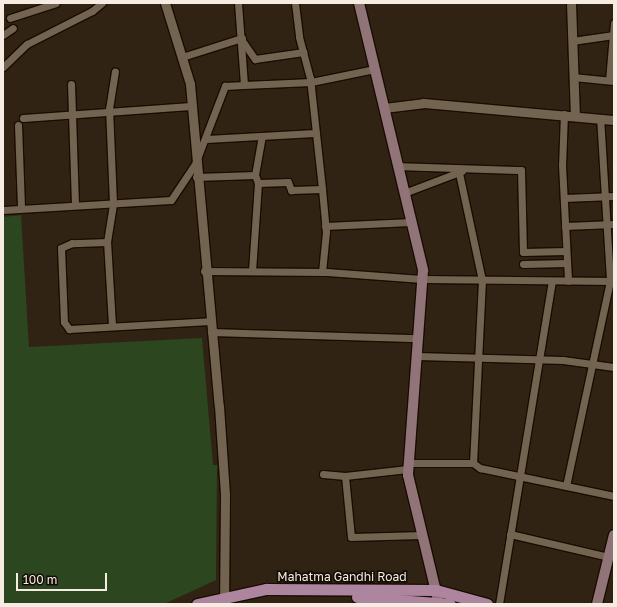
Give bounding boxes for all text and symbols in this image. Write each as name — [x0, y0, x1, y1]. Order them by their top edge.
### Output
scale bar — [18, 565, 109, 591]
street label: Mahatma Gandhi Road — [277, 570, 407, 584]
text: 100 m — [23, 572, 57, 587]

